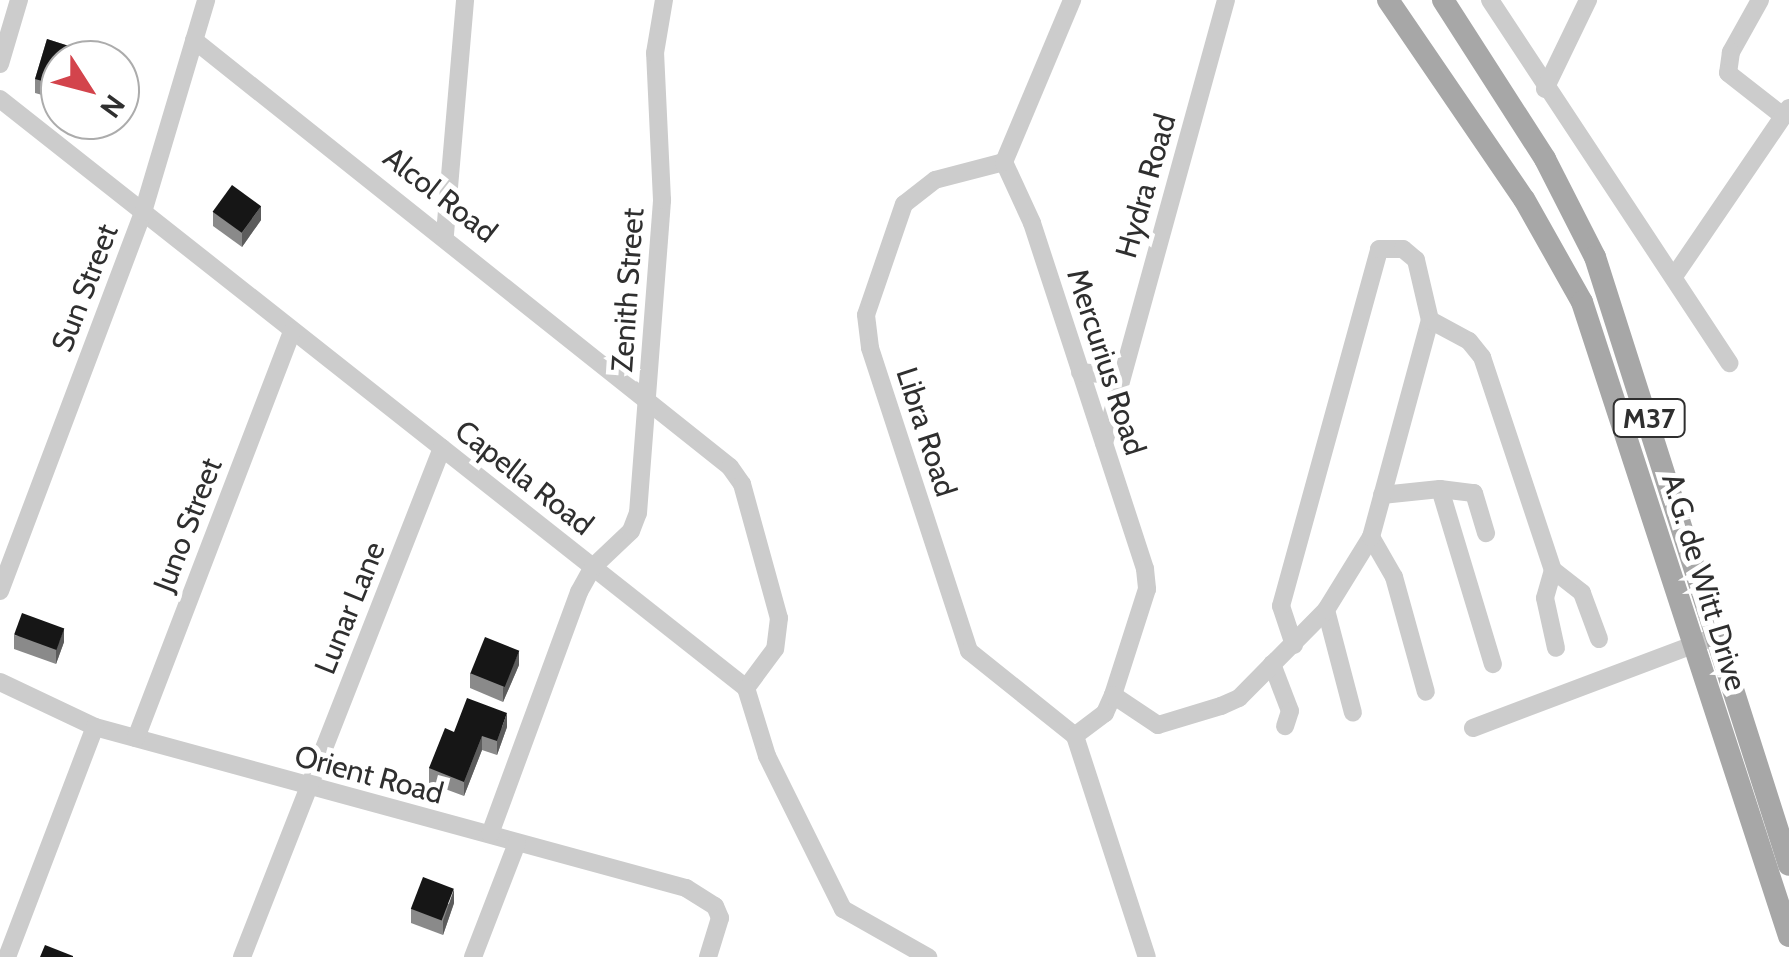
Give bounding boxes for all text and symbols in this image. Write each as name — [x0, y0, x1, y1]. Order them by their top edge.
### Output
north arrow — [40, 40, 140, 140]
text: N — [93, 88, 132, 124]
street label: Hydra Road — [1108, 110, 1184, 262]
street label: Alcol Road — [376, 140, 504, 250]
street label: Zenith Street — [604, 207, 652, 373]
street label: Sun Street — [44, 219, 126, 357]
street label: Mercurius Road — [1059, 264, 1153, 460]
street label: Libra Road — [888, 363, 964, 501]
road number: M37 — [1612, 395, 1686, 441]
street label: Capella Road — [448, 413, 600, 543]
street label: Juno Street — [146, 453, 230, 597]
street label: A.G. de Witt Drive — [1654, 469, 1754, 695]
street label: Lunar Lane — [307, 537, 393, 679]
street label: Orient Road — [291, 738, 447, 812]

